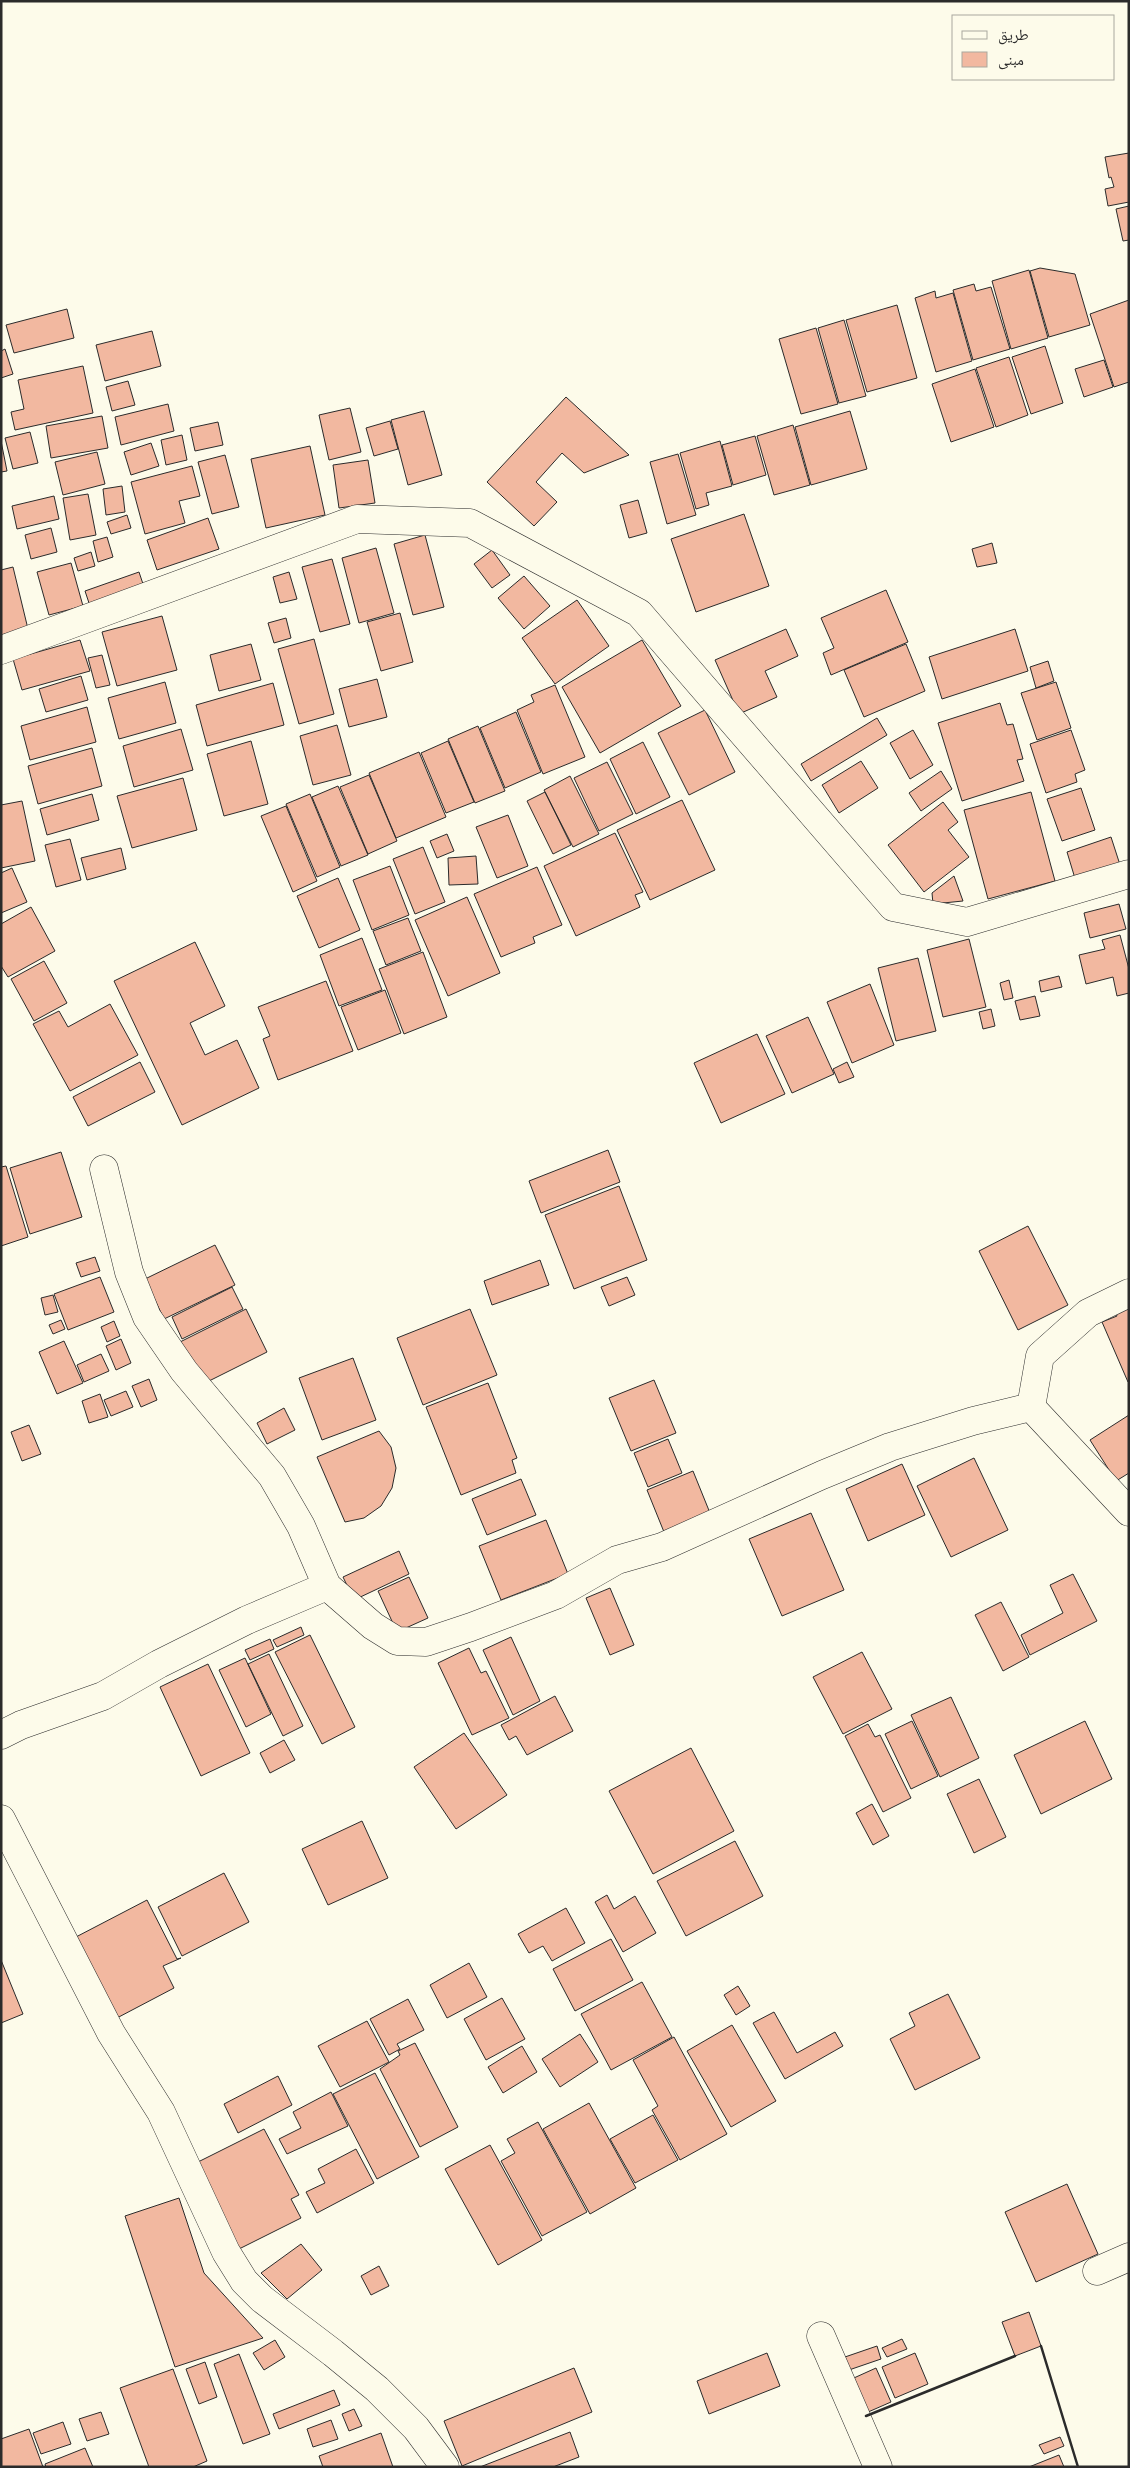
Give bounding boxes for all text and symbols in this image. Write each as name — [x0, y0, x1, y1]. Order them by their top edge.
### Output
legend — [952, 15, 1115, 80]
text: طريق — [998, 24, 1029, 45]
text: مبنى — [998, 49, 1024, 70]

